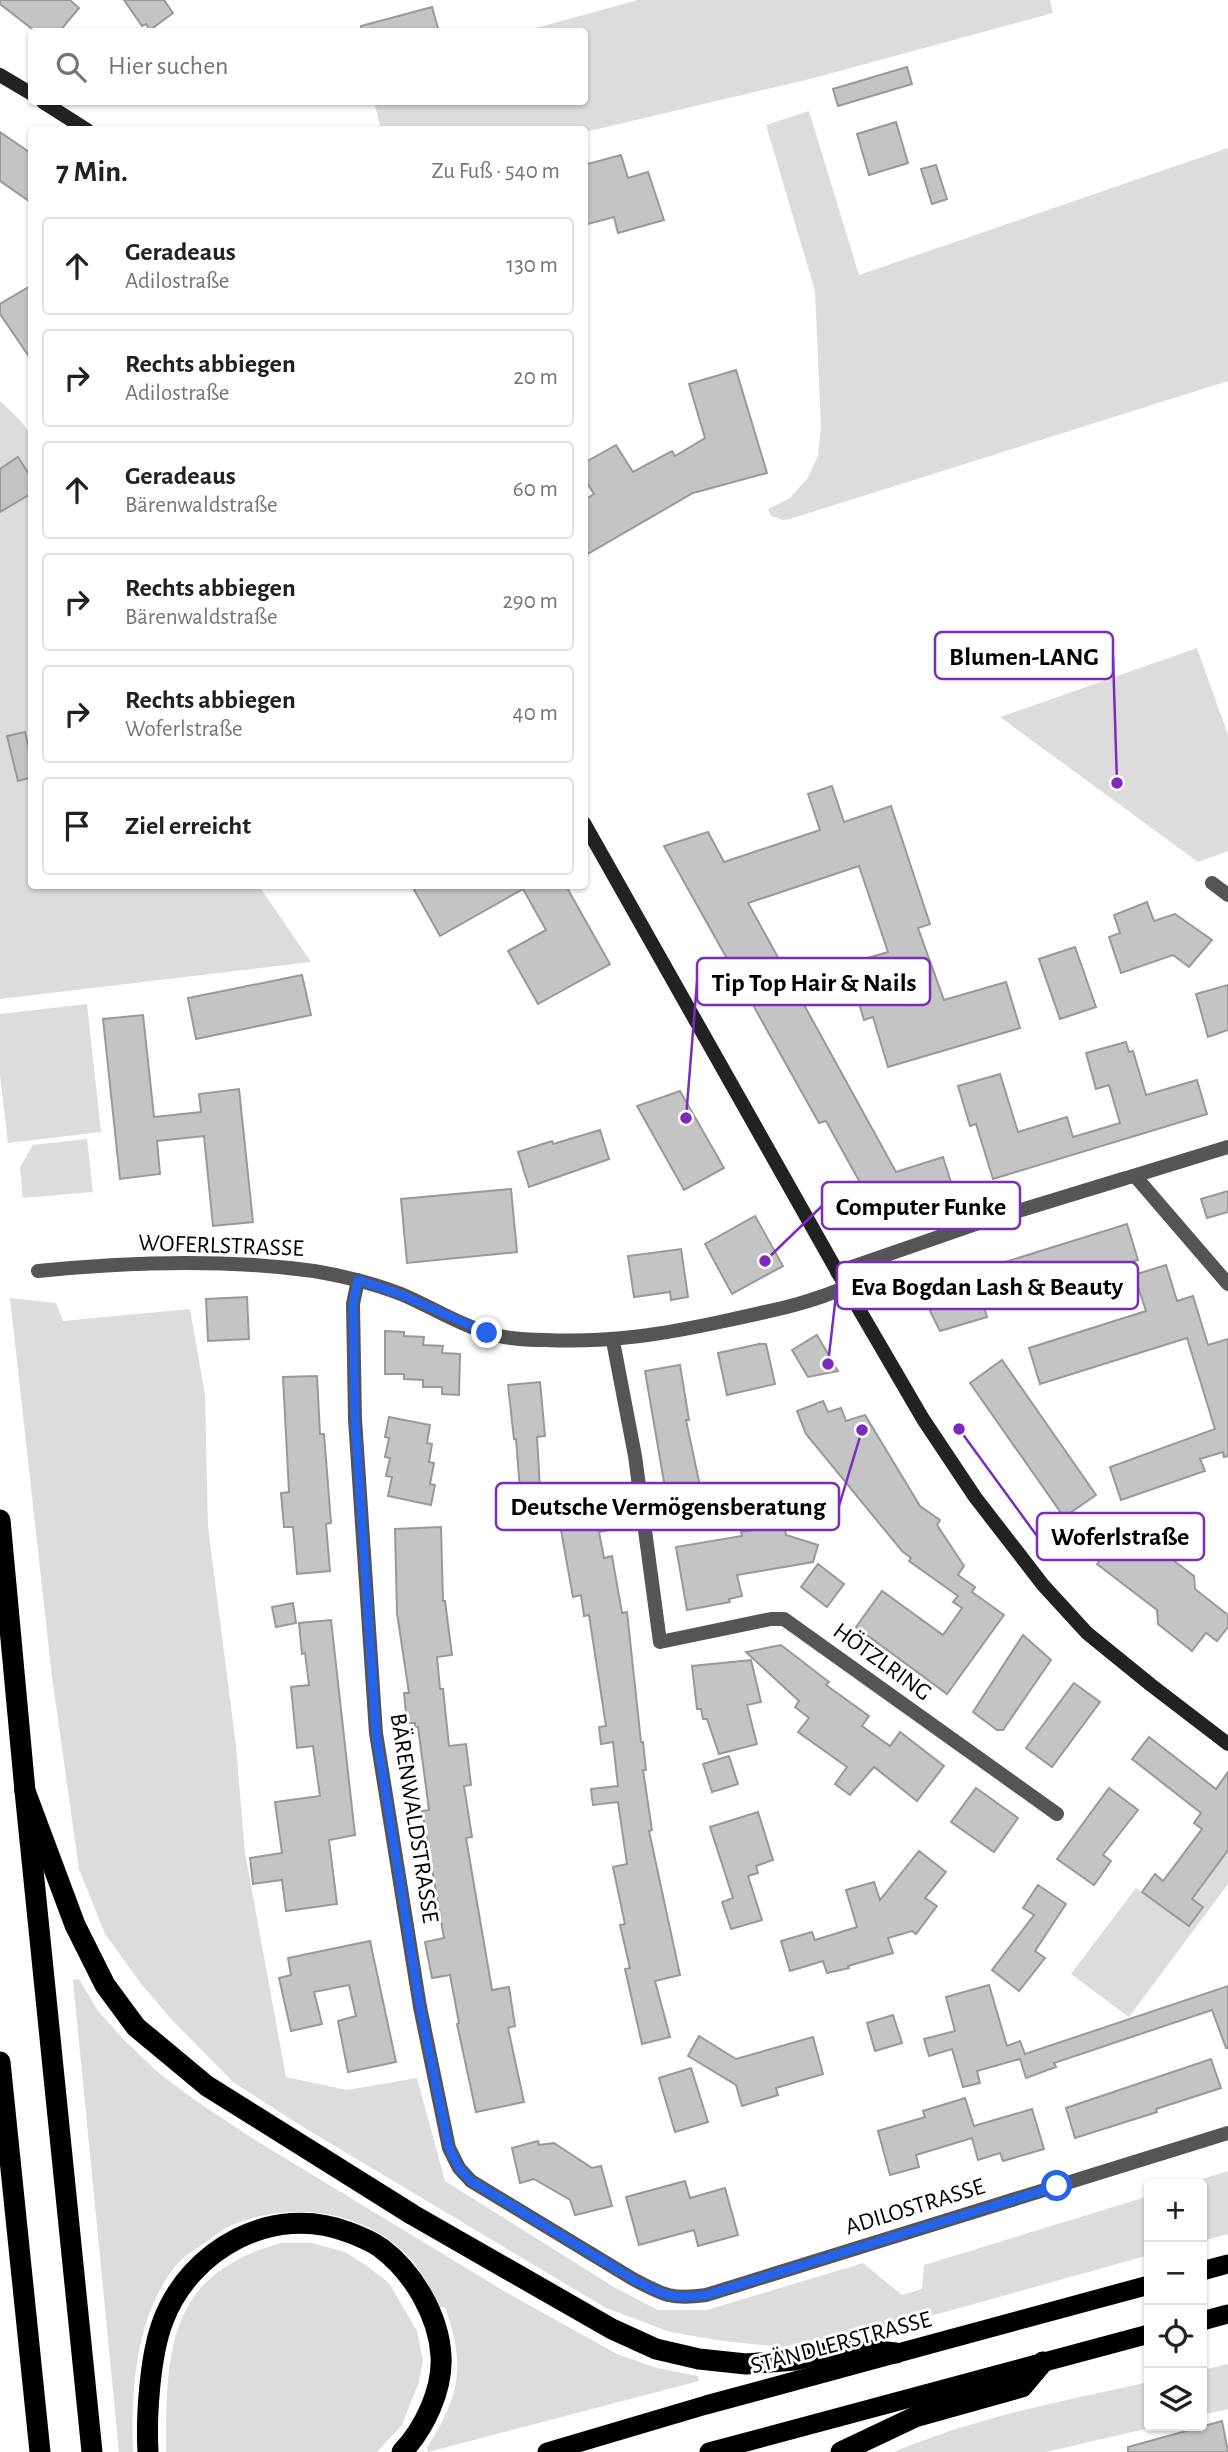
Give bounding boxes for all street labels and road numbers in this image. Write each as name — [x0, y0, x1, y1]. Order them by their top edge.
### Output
street label: WOFERLSTRASSE — [138, 1231, 305, 1261]
street label: HÖTZLRING — [828, 1618, 936, 1705]
street label: BÄRENWALDSTRASSE — [386, 1711, 443, 1925]
street label: ADILOSTRASSE — [842, 2174, 988, 2240]
street label: STÄNDLERSTRASSE — [748, 2306, 934, 2379]

